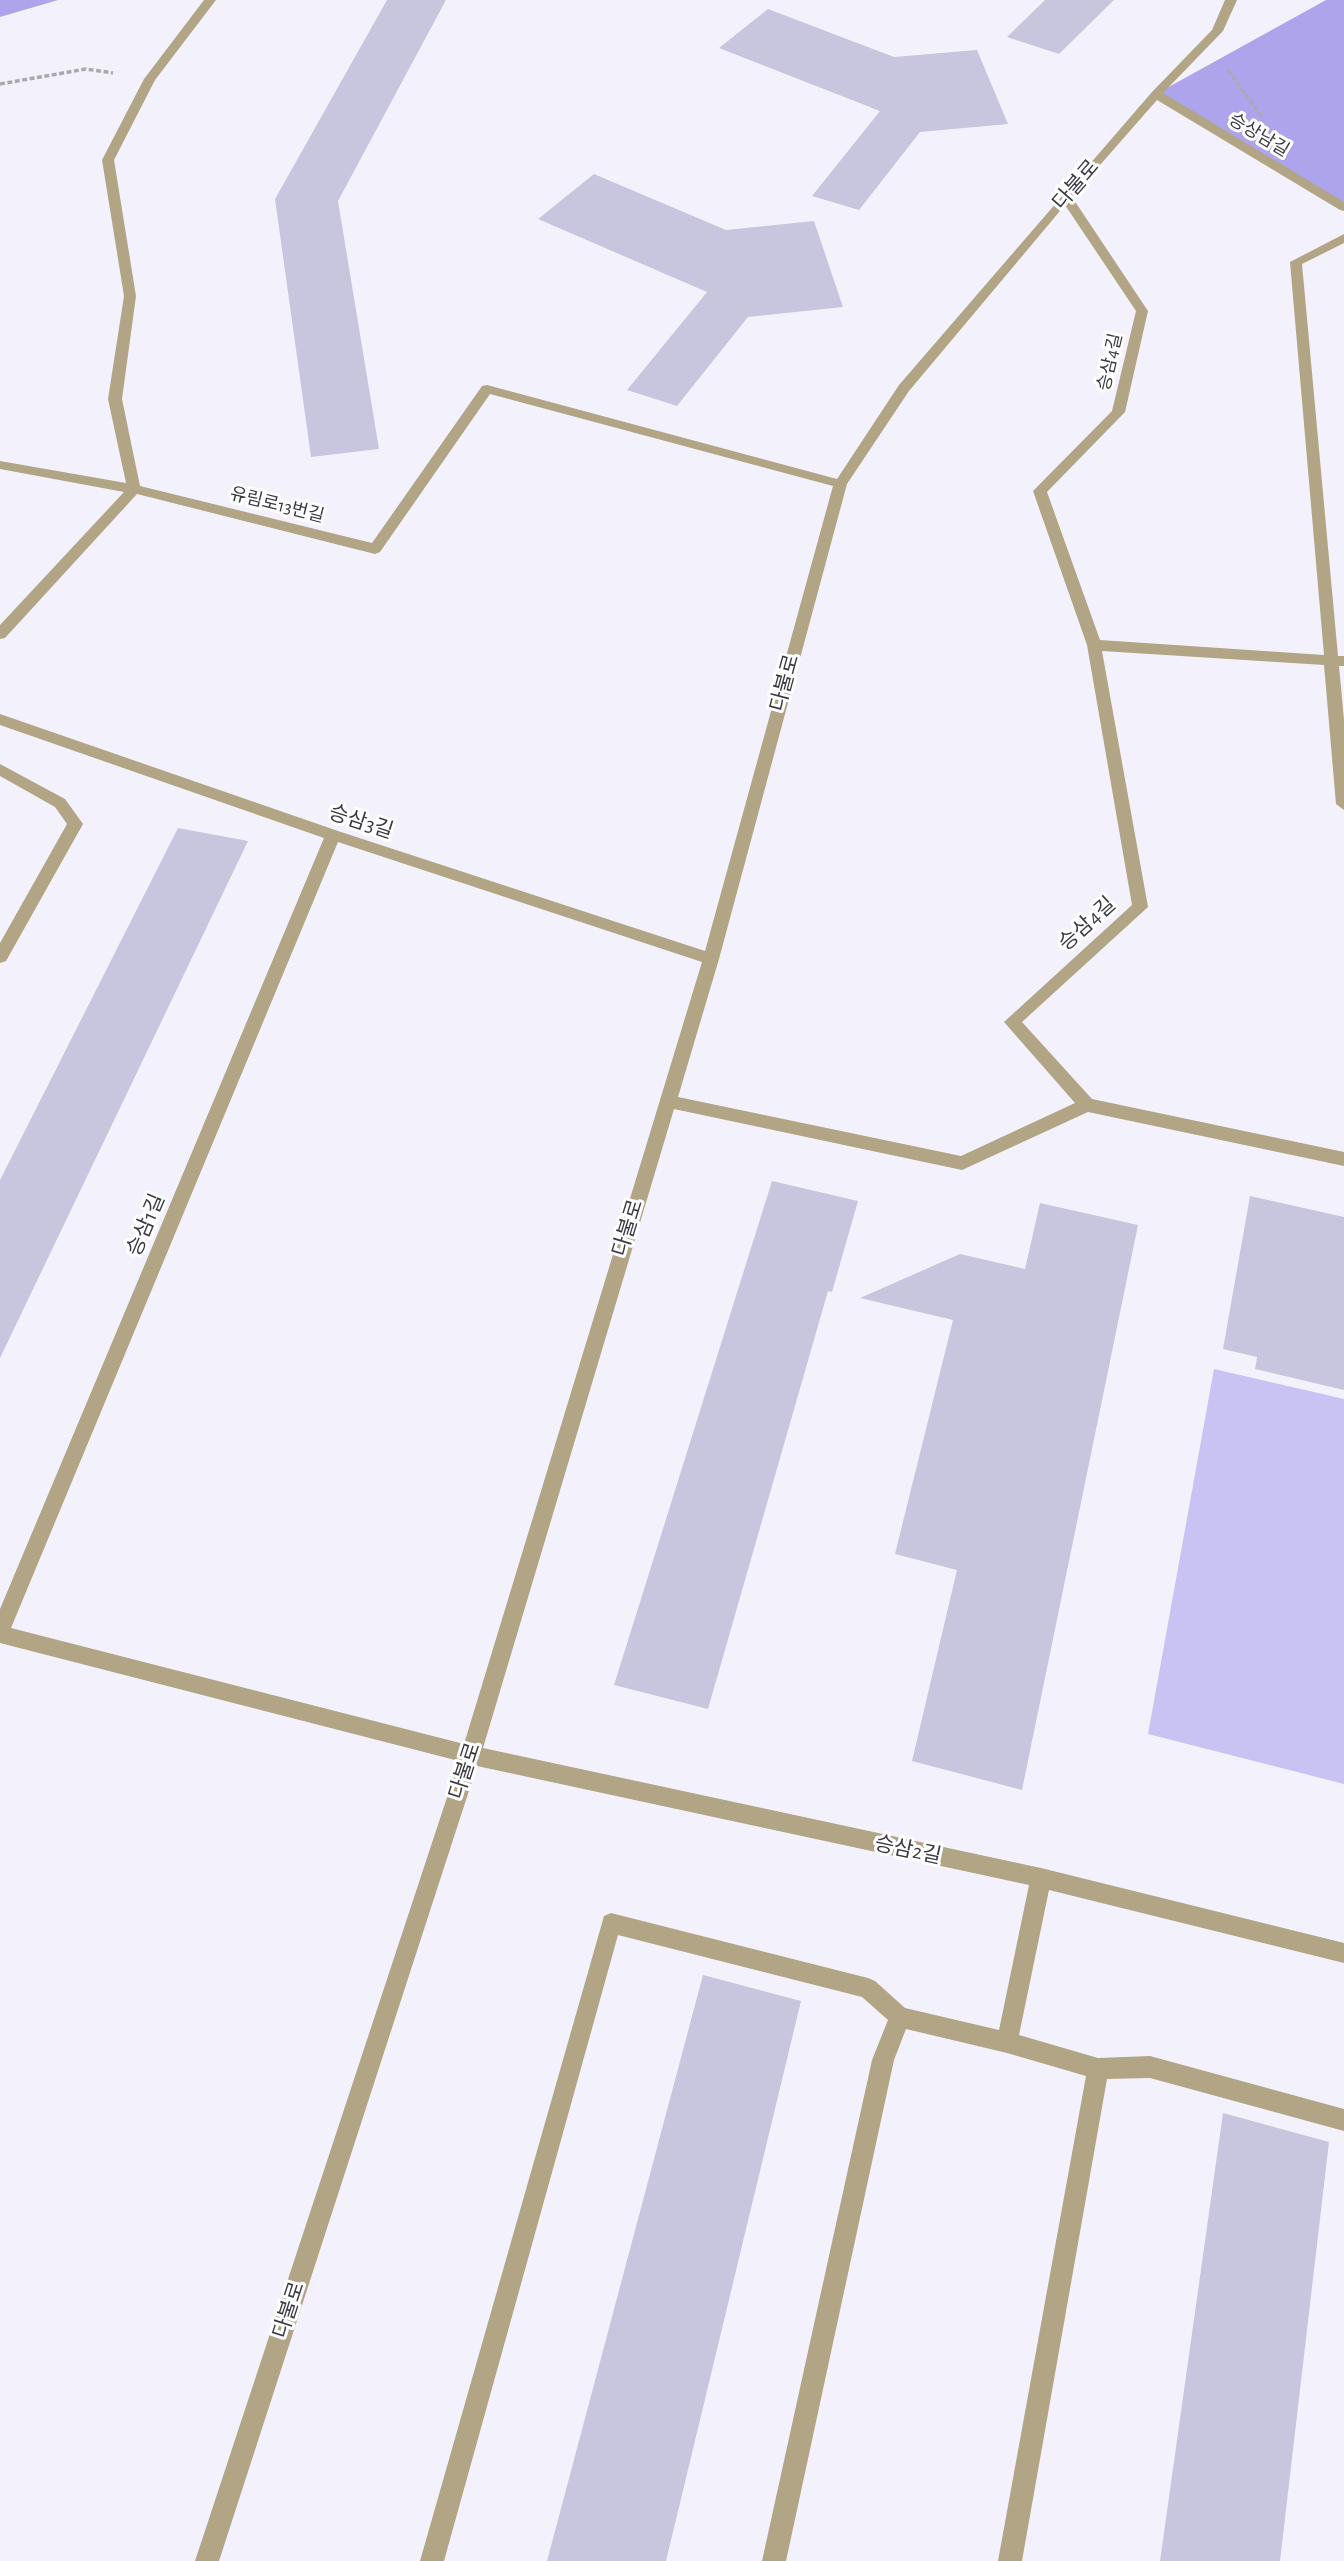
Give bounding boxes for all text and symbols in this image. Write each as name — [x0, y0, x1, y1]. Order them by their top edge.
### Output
street label: 승상남길 — [1225, 109, 1293, 161]
street label: 다불로 — [1047, 155, 1105, 215]
street label: 승삼4길 — [1093, 331, 1127, 393]
street label: 유림로13번길 — [228, 483, 326, 527]
street label: 다불로 — [765, 652, 805, 714]
street label: 승삼3길 — [325, 800, 397, 844]
street label: 승삼4길 — [1053, 892, 1121, 956]
street label: 승삼1길 — [122, 1190, 170, 1260]
street label: 다불로 — [607, 1197, 649, 1259]
street label: 다불로 — [444, 1740, 486, 1802]
street label: 승삼2길 — [872, 1831, 944, 1869]
street label: 다불로 — [268, 2279, 310, 2341]

